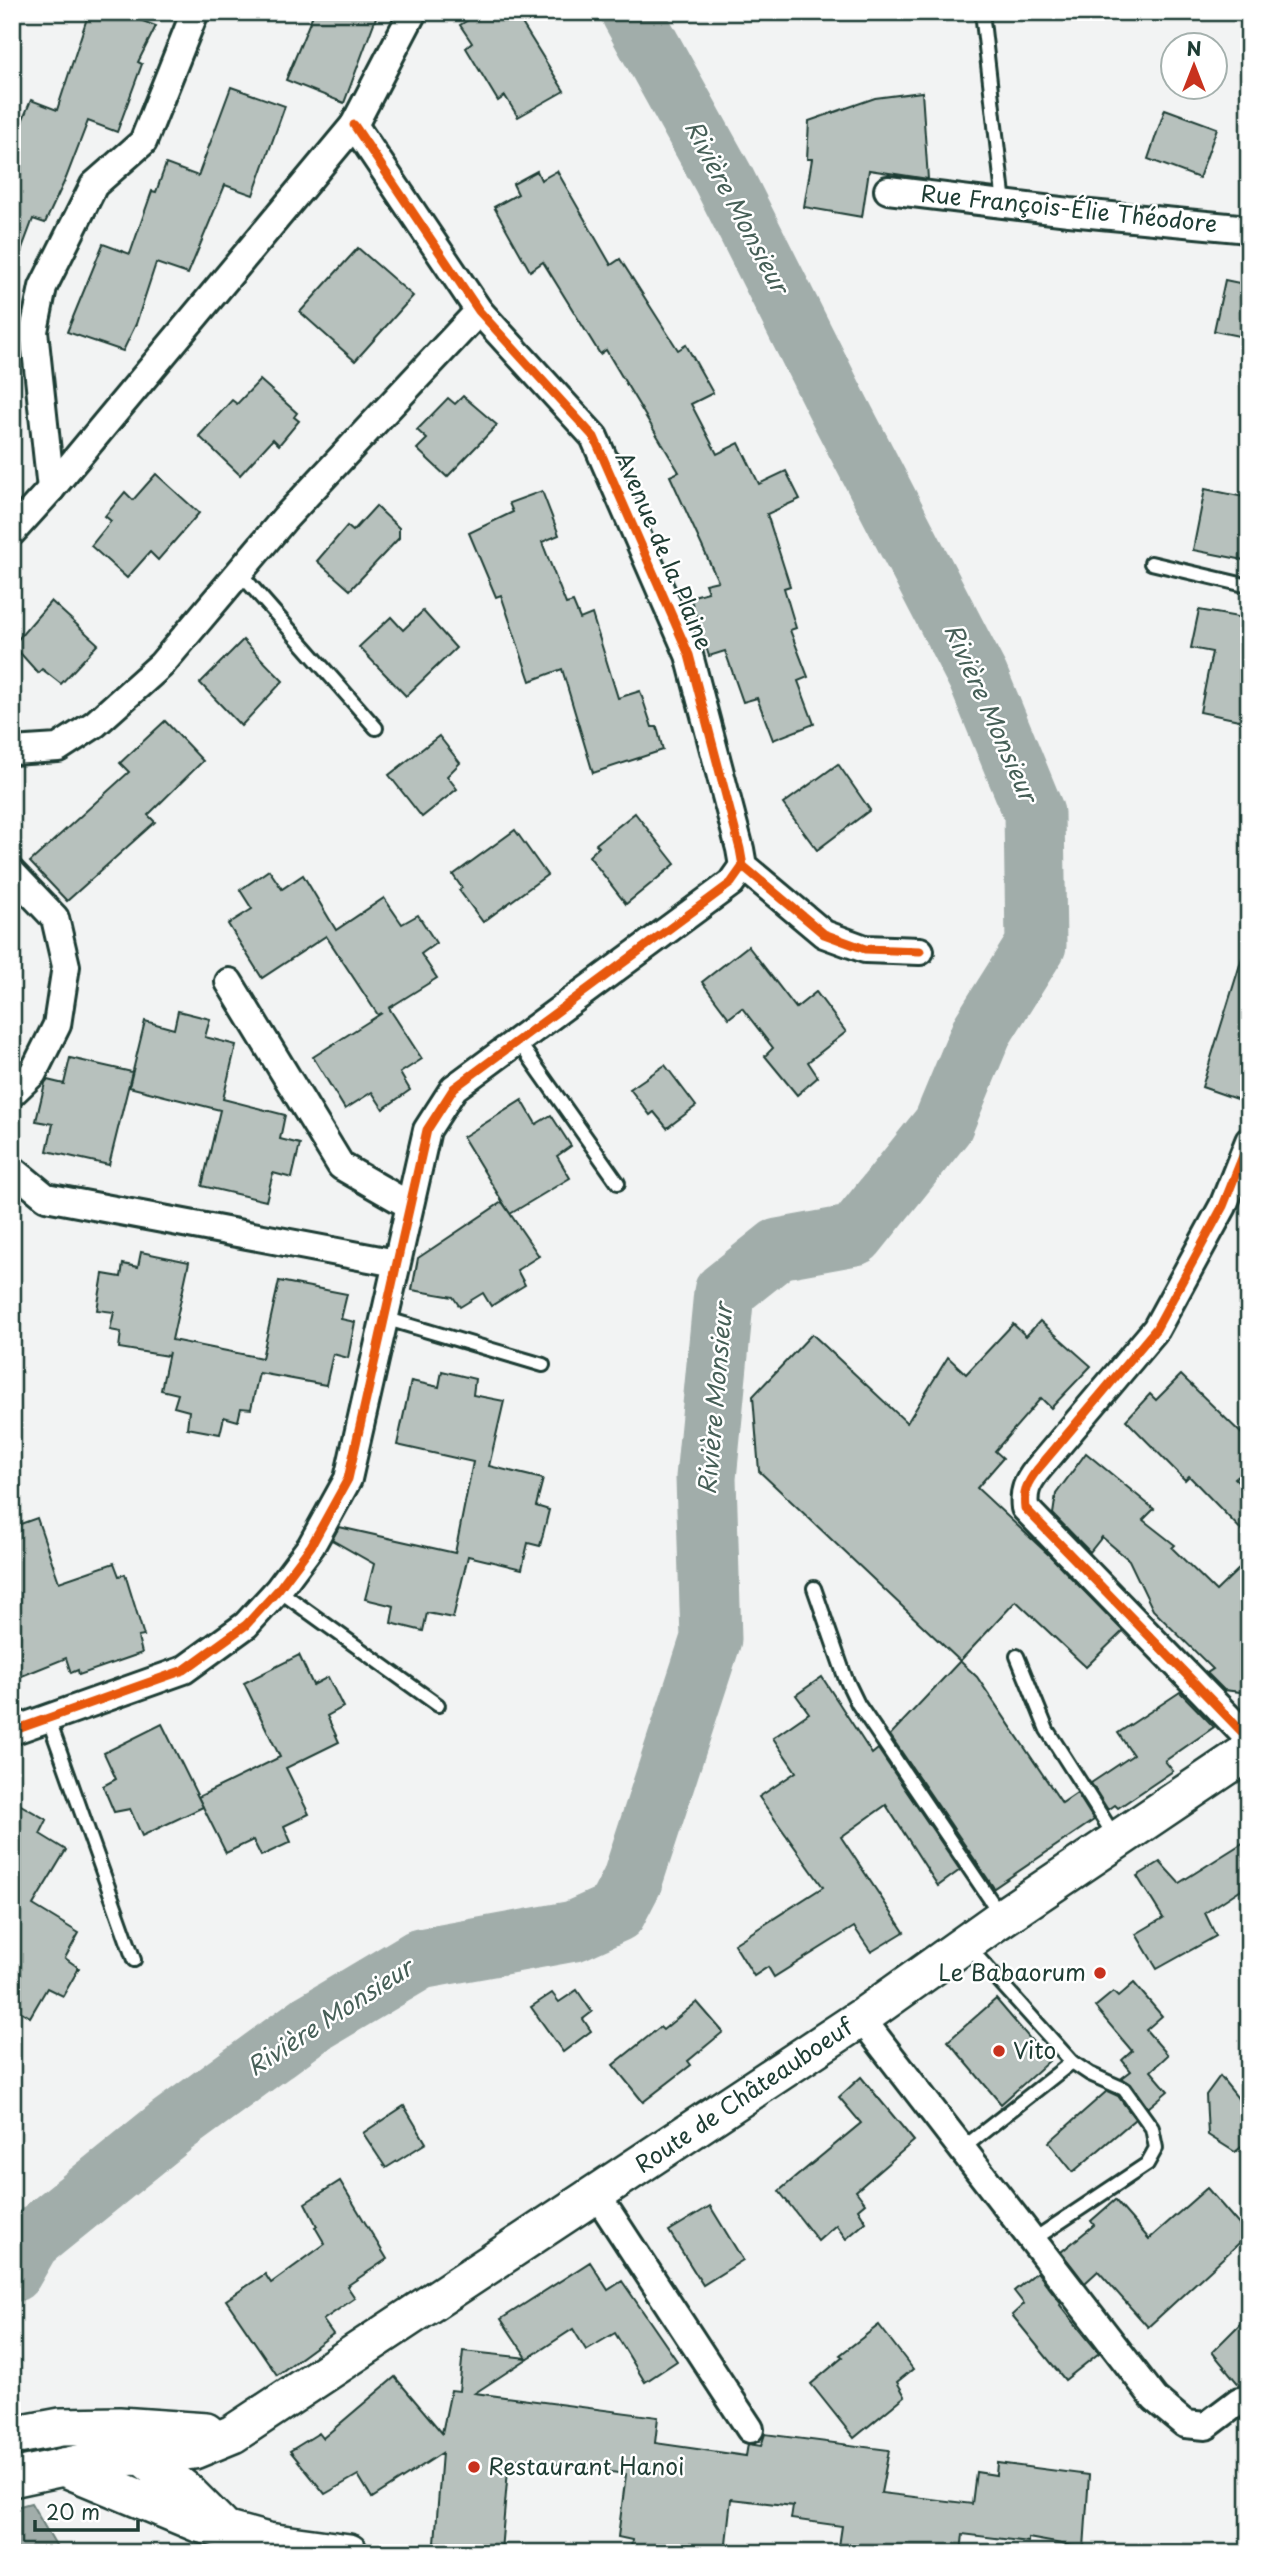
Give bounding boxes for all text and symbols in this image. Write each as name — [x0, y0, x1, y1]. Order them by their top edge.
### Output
north arrow — [1160, 32, 1230, 102]
text: N — [1186, 34, 1202, 62]
water label: Rivière Monsieur — [677, 113, 801, 303]
street label: Rue François-Élie Théodore — [919, 175, 1219, 240]
street label: Avenue de la Plaine — [608, 446, 723, 655]
water label: Rivière Monsieur — [936, 617, 1049, 811]
water label: Rivière Monsieur — [688, 1298, 741, 1496]
water label: Rivière Monsieur — [239, 1947, 422, 2084]
place label: Le Babaorum — [938, 1954, 1086, 1989]
marker: Le Babaorum — [1092, 1965, 1108, 1981]
street label: Route de Châteauboeuf — [627, 2008, 860, 2181]
place label: Vito — [1013, 2032, 1056, 2067]
marker: Vito — [991, 2043, 1007, 2059]
place label: Restaurant Hanoi — [488, 2448, 685, 2483]
marker: Restaurant Hanoi — [466, 2459, 482, 2475]
scale bar — [35, 2488, 138, 2532]
text: 20 m — [46, 2495, 100, 2527]

